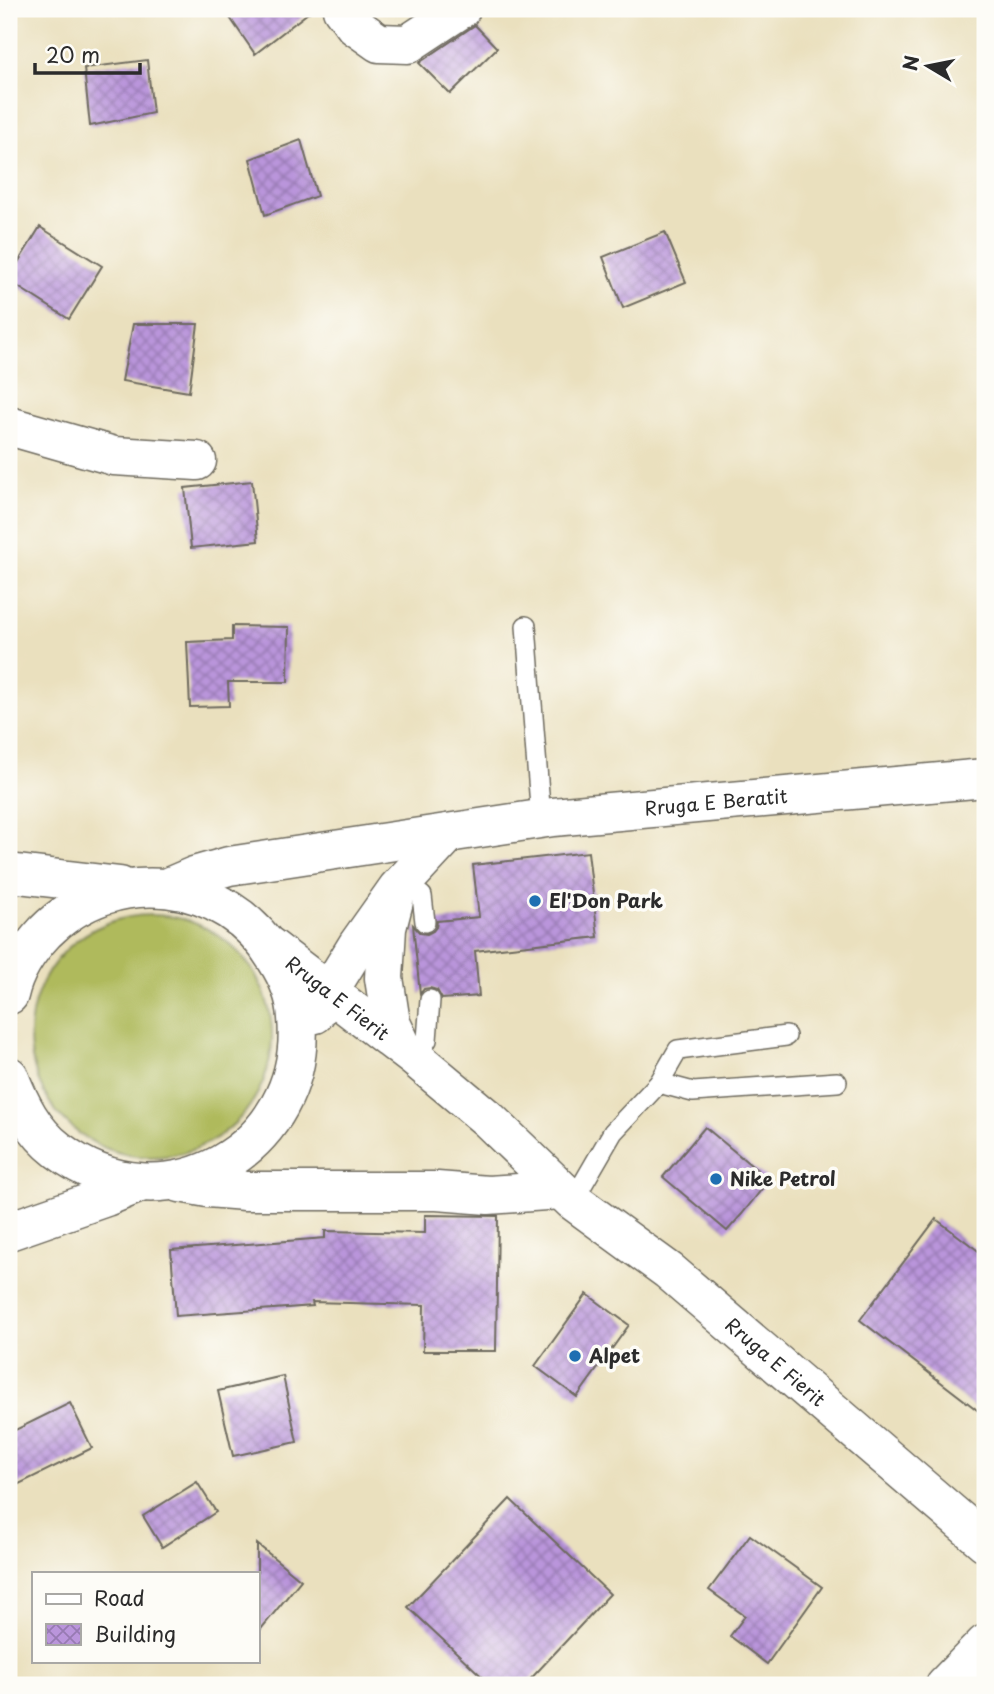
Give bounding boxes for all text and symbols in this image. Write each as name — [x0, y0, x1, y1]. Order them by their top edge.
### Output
scale bar — [35, 32, 140, 76]
north arrow — [892, 32, 962, 102]
text: 20 m — [46, 38, 100, 70]
text: N — [895, 53, 925, 73]
street label: Rruga E Beratit — [643, 781, 788, 822]
place label: El'Don Park — [549, 886, 663, 914]
marker: El'Don Park — [527, 893, 543, 909]
street label: Rruga E Fierit — [280, 949, 396, 1047]
place label: Nike Petrol — [730, 1164, 836, 1192]
marker: Nike Petrol — [708, 1171, 724, 1187]
street label: Rruga E Fierit — [720, 1310, 832, 1413]
place label: Alpet — [588, 1341, 640, 1369]
marker: Alpet — [567, 1348, 583, 1364]
legend — [32, 1572, 259, 1662]
text: Road — [94, 1581, 145, 1613]
text: Building — [94, 1617, 176, 1649]

